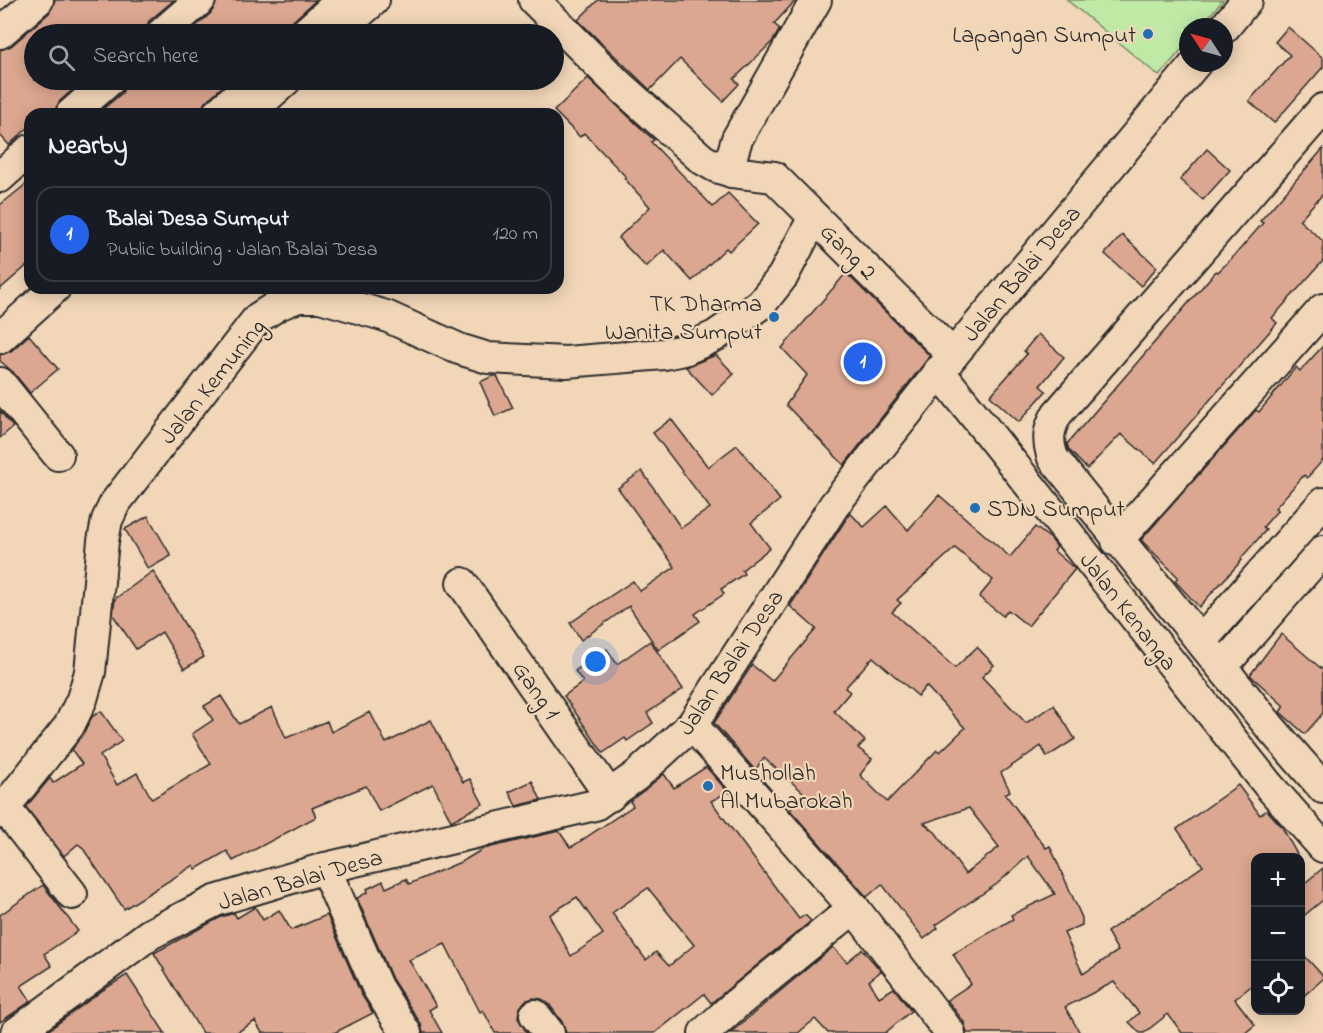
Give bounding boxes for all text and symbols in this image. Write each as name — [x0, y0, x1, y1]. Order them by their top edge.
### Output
north arrow — [1179, 18, 1233, 72]
place label: Lapangan Sumput — [952, 19, 1136, 54]
search box — [24, 24, 564, 90]
marker: Lapangan Sumput — [1141, 27, 1155, 41]
icon: search — [45, 41, 78, 74]
text: Search here — [93, 41, 198, 73]
text: Nearby — [48, 128, 127, 166]
street label: Jalan Balai Desa — [955, 198, 1091, 351]
text: Balai Desa Sumput — [107, 204, 289, 236]
street label: Gang 2 — [811, 216, 884, 289]
text: 1 — [66, 220, 73, 249]
text: 120 m — [493, 220, 538, 249]
text: Public building · Jalan Balai Desa — [107, 236, 378, 265]
place label: TK Dharma Wanita Sumput — [605, 288, 762, 351]
marker: TK Dharma Wanita Sumput — [767, 310, 781, 324]
street label: Jalan Kemuning — [152, 312, 276, 453]
pin: 1 — [844, 340, 882, 385]
place label: SDN Sumput — [987, 493, 1125, 528]
marker: SDN Sumput — [968, 501, 982, 515]
street label: Jalan Kenanga — [1069, 546, 1185, 679]
street label: Jalan Balai Desa — [670, 583, 794, 743]
your location — [581, 647, 610, 676]
street label: Gang 1 — [502, 655, 568, 728]
place label: Mushollah Al Mubarokah — [720, 757, 853, 820]
marker: Mushollah Al Mubarokah — [701, 779, 715, 793]
street label: Jalan Balai Desa — [214, 841, 387, 922]
map controls — [1251, 853, 1305, 1015]
button: + — [1251, 853, 1305, 907]
button: − — [1251, 907, 1305, 961]
button: locate — [1251, 961, 1305, 1015]

